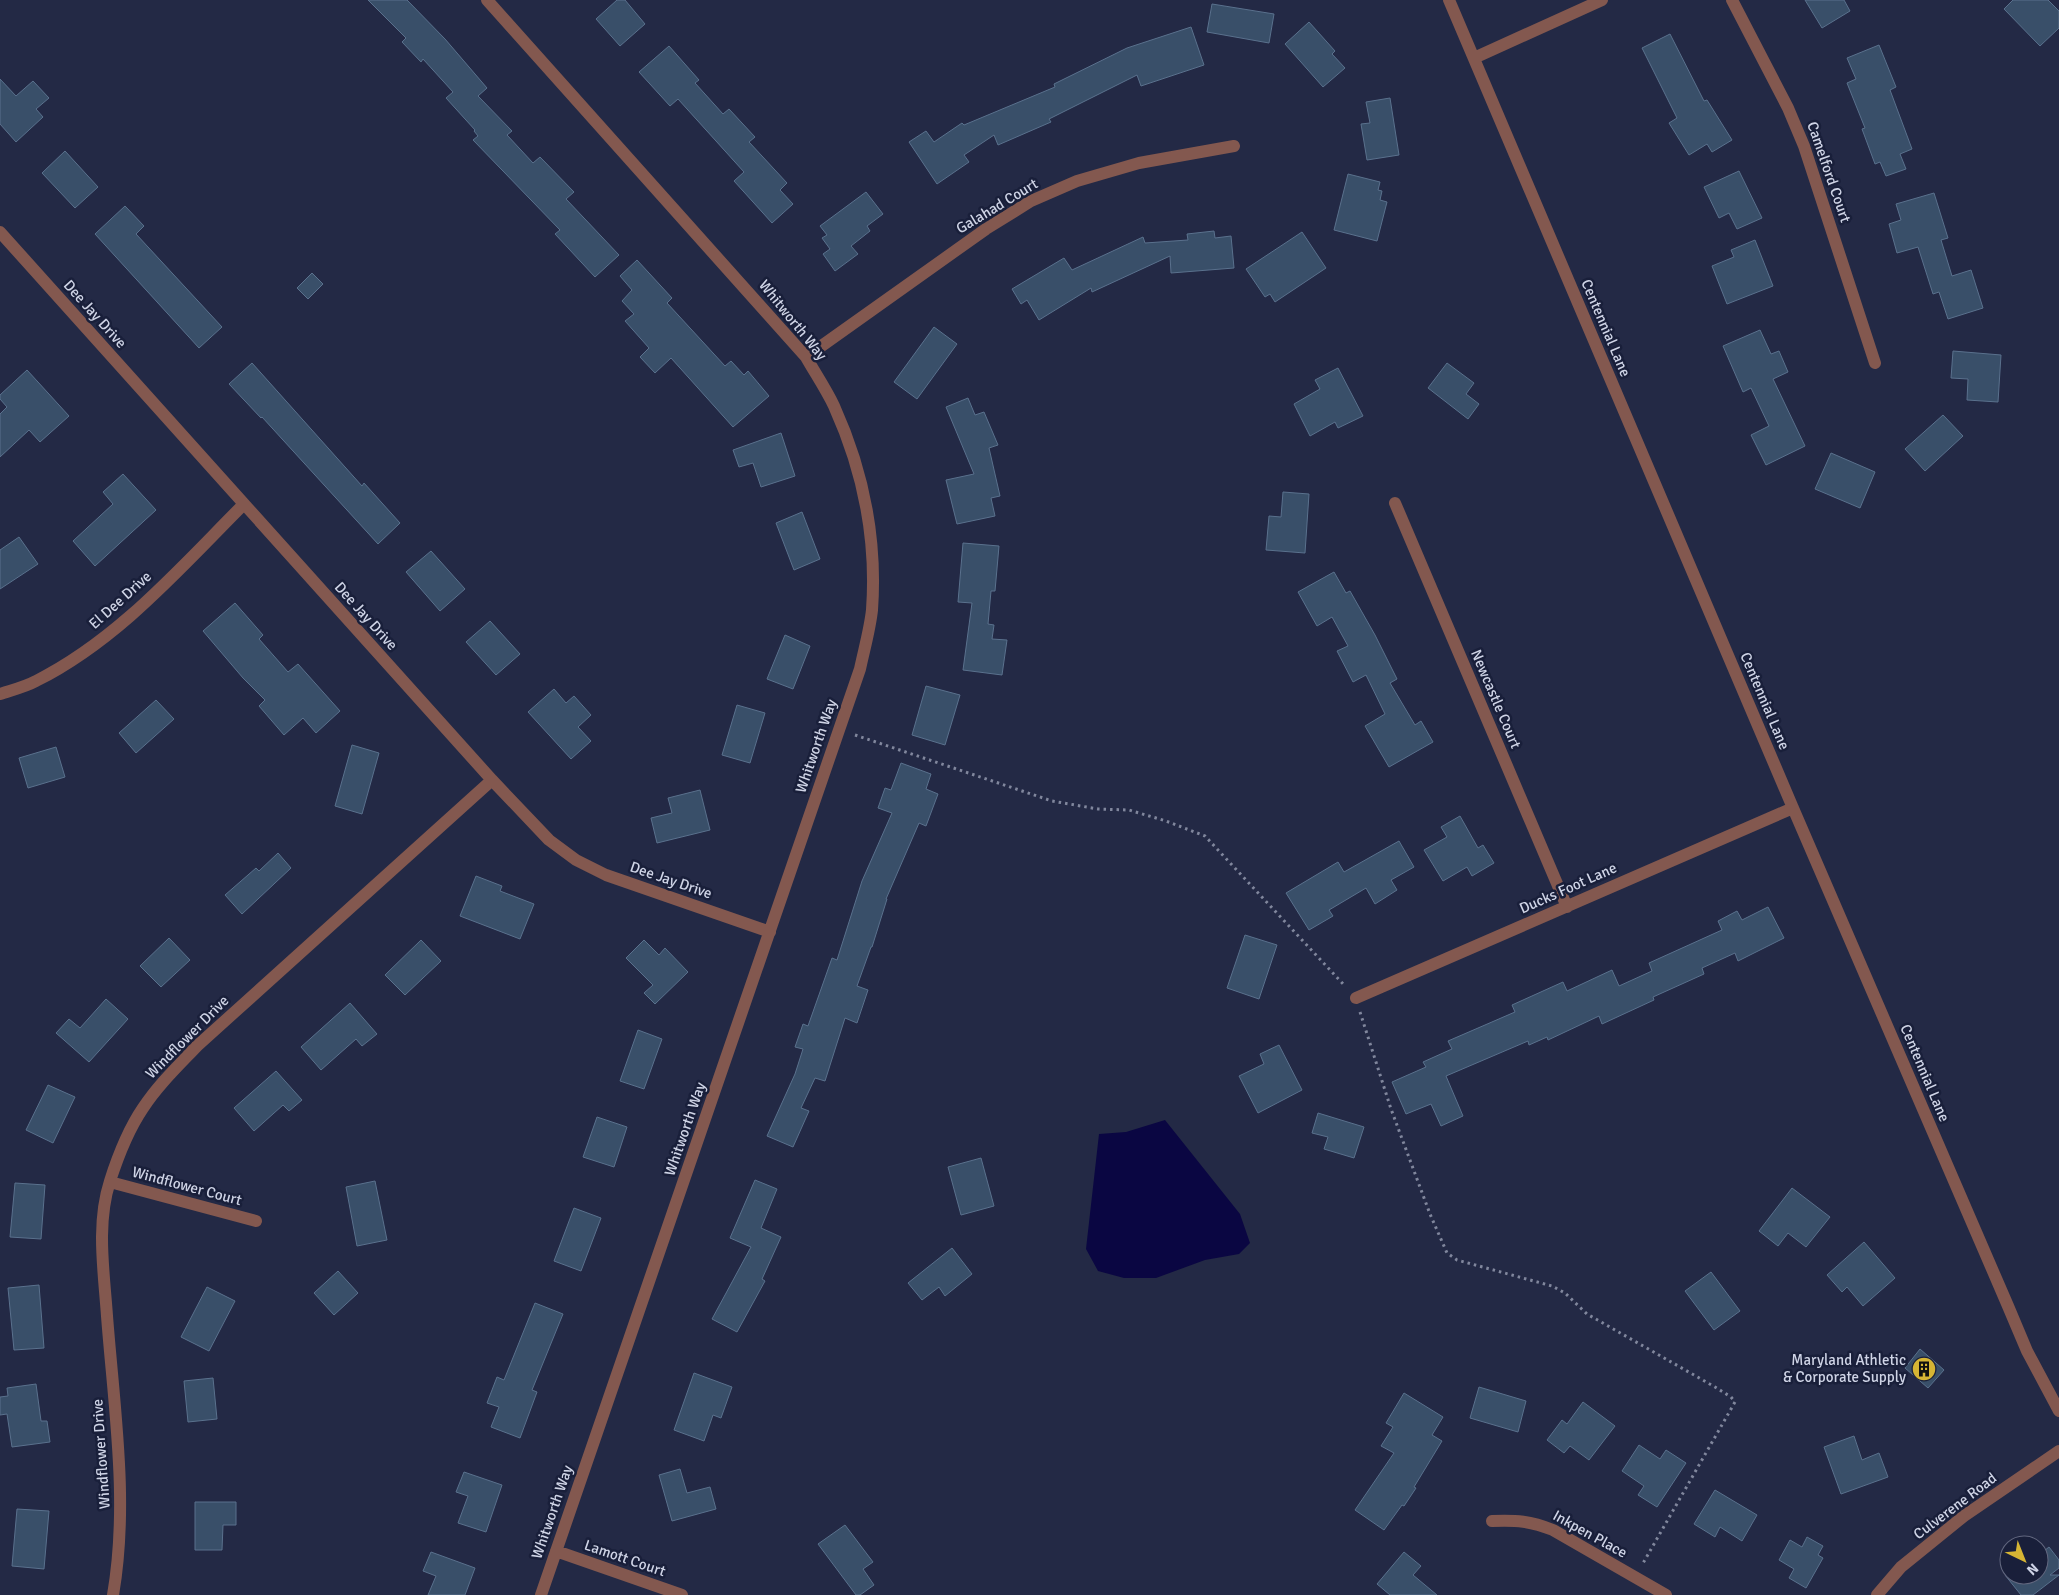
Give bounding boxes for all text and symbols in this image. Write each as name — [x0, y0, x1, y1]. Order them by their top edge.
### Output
street label: Camelford Court — [1803, 119, 1855, 225]
street label: Galahad Court — [953, 175, 1041, 237]
street label: Dee Jay Drive — [60, 276, 130, 352]
street label: Whitworth Way — [755, 276, 831, 364]
street label: Centennial Lane — [1577, 277, 1635, 379]
street label: El Dee Drive — [85, 567, 155, 633]
street label: Dee Jay Drive — [331, 578, 401, 654]
street label: Newcastle Court — [1467, 647, 1525, 751]
street label: Centennial Lane — [1736, 650, 1794, 752]
street label: Whitworth Way — [792, 697, 840, 795]
street label: Dee Jay Drive — [628, 858, 714, 902]
street label: Ducks Foot Lane — [1516, 858, 1620, 918]
street label: Windflower Drive — [142, 992, 232, 1082]
street label: Centennial Lane — [1896, 1022, 1954, 1124]
street label: Whitworth Way — [661, 1080, 709, 1178]
street label: Windflower Court — [130, 1163, 244, 1209]
place label: Maryland Athletic & Corporate Supply — [1783, 1351, 1906, 1386]
building icon: Maryland Athletic & Corporate Supply — [1911, 1356, 1937, 1382]
street label: Windflower Drive — [88, 1398, 114, 1510]
street label: Whitworth Way — [528, 1463, 576, 1561]
street label: Culverene Road — [1910, 1469, 2000, 1543]
street label: Inkpen Place — [1550, 1506, 1630, 1562]
north arrow — [1999, 1535, 2049, 1585]
street label: Lamott Court — [582, 1536, 668, 1580]
text: N — [2023, 1560, 2042, 1579]

